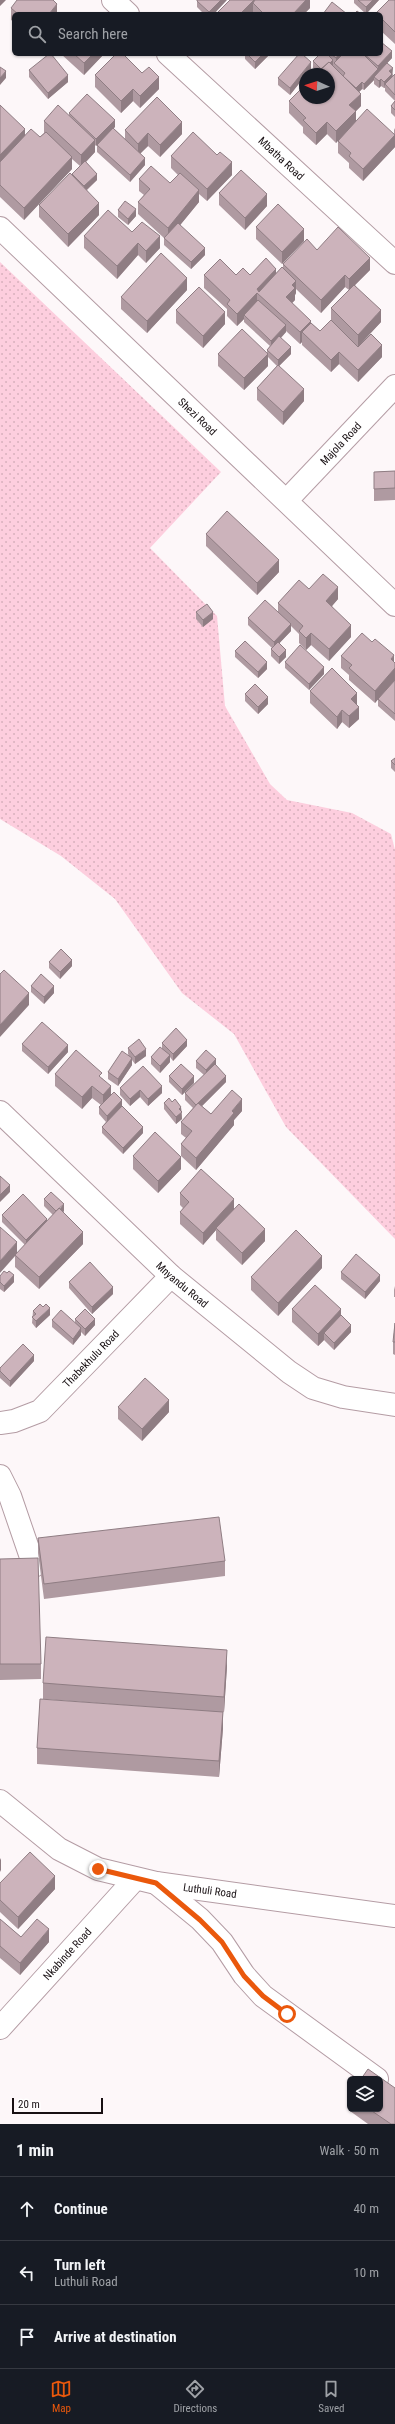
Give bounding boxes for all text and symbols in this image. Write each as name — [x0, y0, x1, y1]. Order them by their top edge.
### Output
search box — [12, 12, 383, 56]
icon: search — [26, 23, 48, 45]
text: Search here — [58, 25, 128, 43]
north arrow — [299, 68, 335, 104]
street label: Mbatha Road — [256, 134, 307, 183]
street label: Shezi Road — [176, 395, 219, 438]
street label: Majola Road — [317, 419, 364, 467]
street label: Mnyandu Road — [153, 1259, 211, 1310]
street label: Thabekhulu Road — [60, 1327, 122, 1390]
route end — [89, 1860, 107, 1878]
street label: Luthuli Road — [182, 1880, 238, 1901]
street label: Nkabinde Road — [40, 1925, 94, 1983]
route start — [278, 2005, 296, 2023]
map controls — [347, 2076, 383, 2112]
button: layers — [347, 2076, 383, 2112]
scale bar — [12, 2096, 103, 2115]
text: 20 m — [18, 2098, 40, 2111]
text: 1 min — [16, 2140, 54, 2160]
text: Walk · 50 m — [319, 2143, 379, 2158]
icon: ahead — [16, 2198, 38, 2220]
text: Continue — [54, 2200, 108, 2218]
text: 40 m — [353, 2201, 379, 2216]
text: Turn left — [54, 2256, 105, 2274]
icon: left — [16, 2262, 38, 2284]
text: 10 m — [353, 2265, 379, 2280]
text: Luthuli Road — [54, 2274, 118, 2289]
icon: arrive — [16, 2326, 38, 2348]
text: Arrive at destination — [54, 2328, 177, 2346]
tab: Map — [50, 2378, 72, 2415]
tab: Directions — [173, 2378, 217, 2415]
tab: Saved — [318, 2378, 345, 2415]

